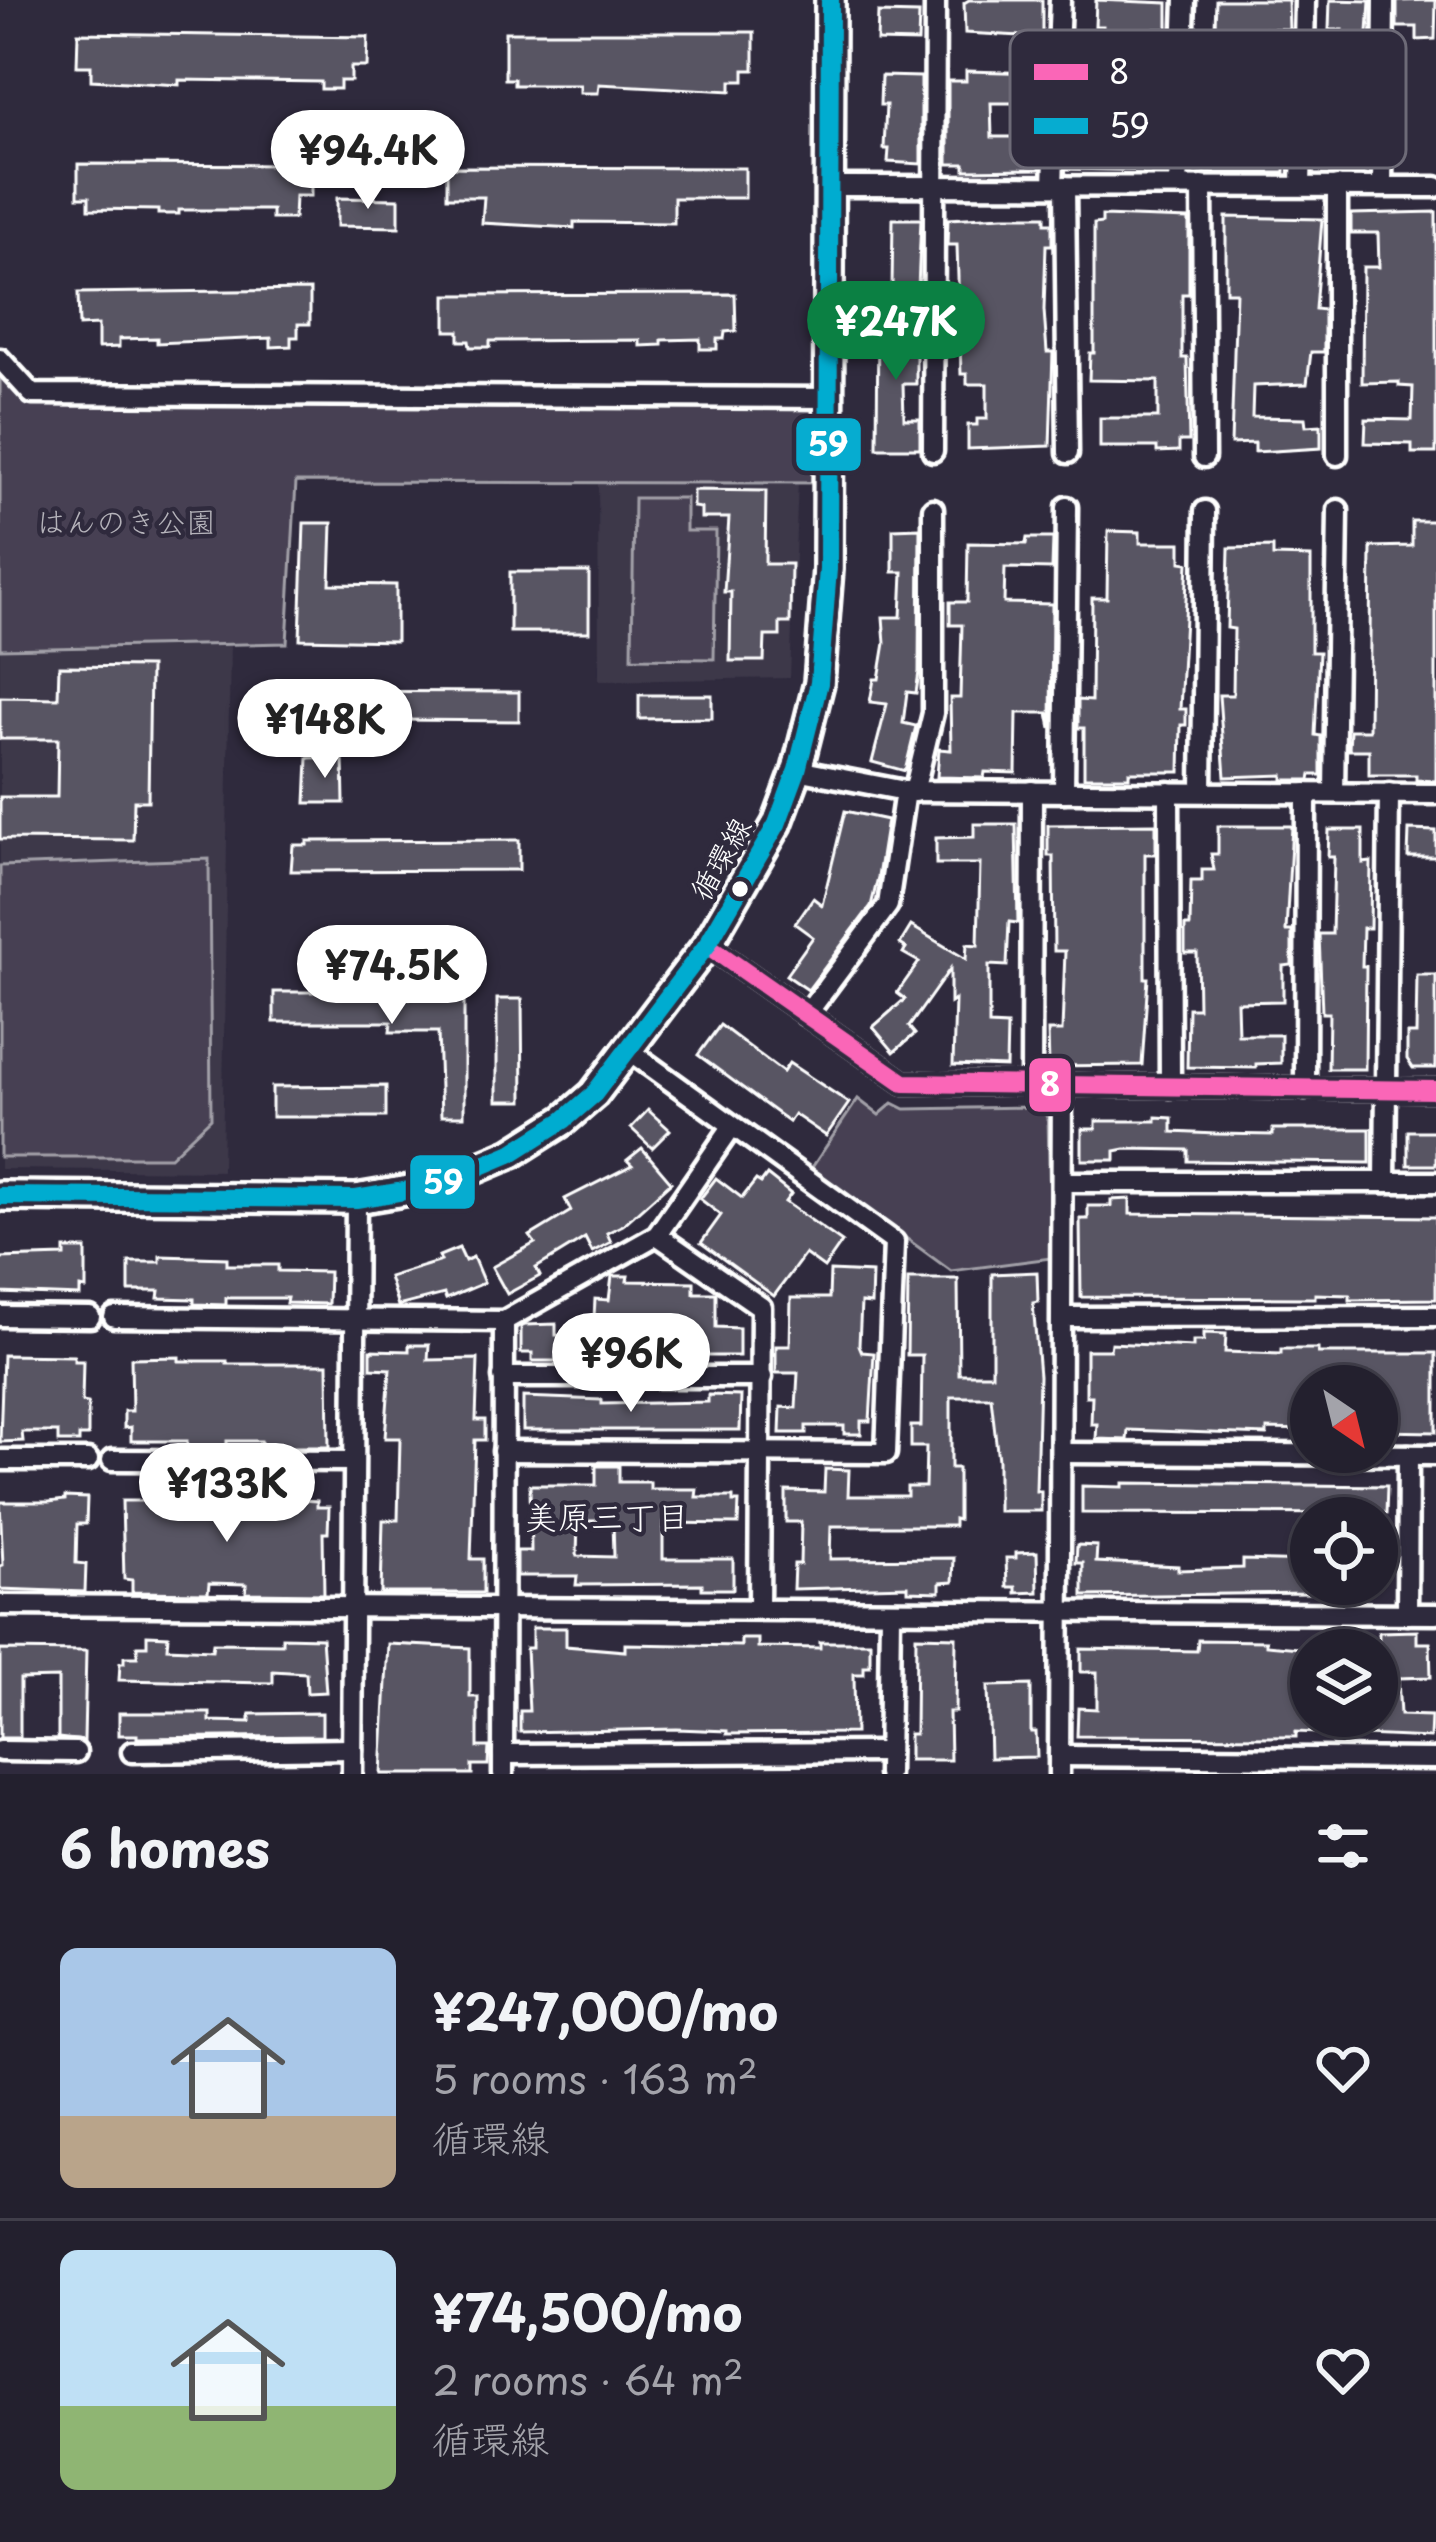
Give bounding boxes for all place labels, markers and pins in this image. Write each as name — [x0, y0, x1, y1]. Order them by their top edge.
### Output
pin: ¥94.4K — [270, 110, 466, 212]
pin: ¥247K — [812, 281, 980, 383]
pin: ¥148K — [241, 679, 409, 781]
unlabelled marker — [729, 878, 751, 900]
pin: ¥74.5K — [294, 925, 490, 1027]
pin: ¥96K — [560, 1313, 702, 1415]
pin: ¥133K — [143, 1443, 311, 1545]

